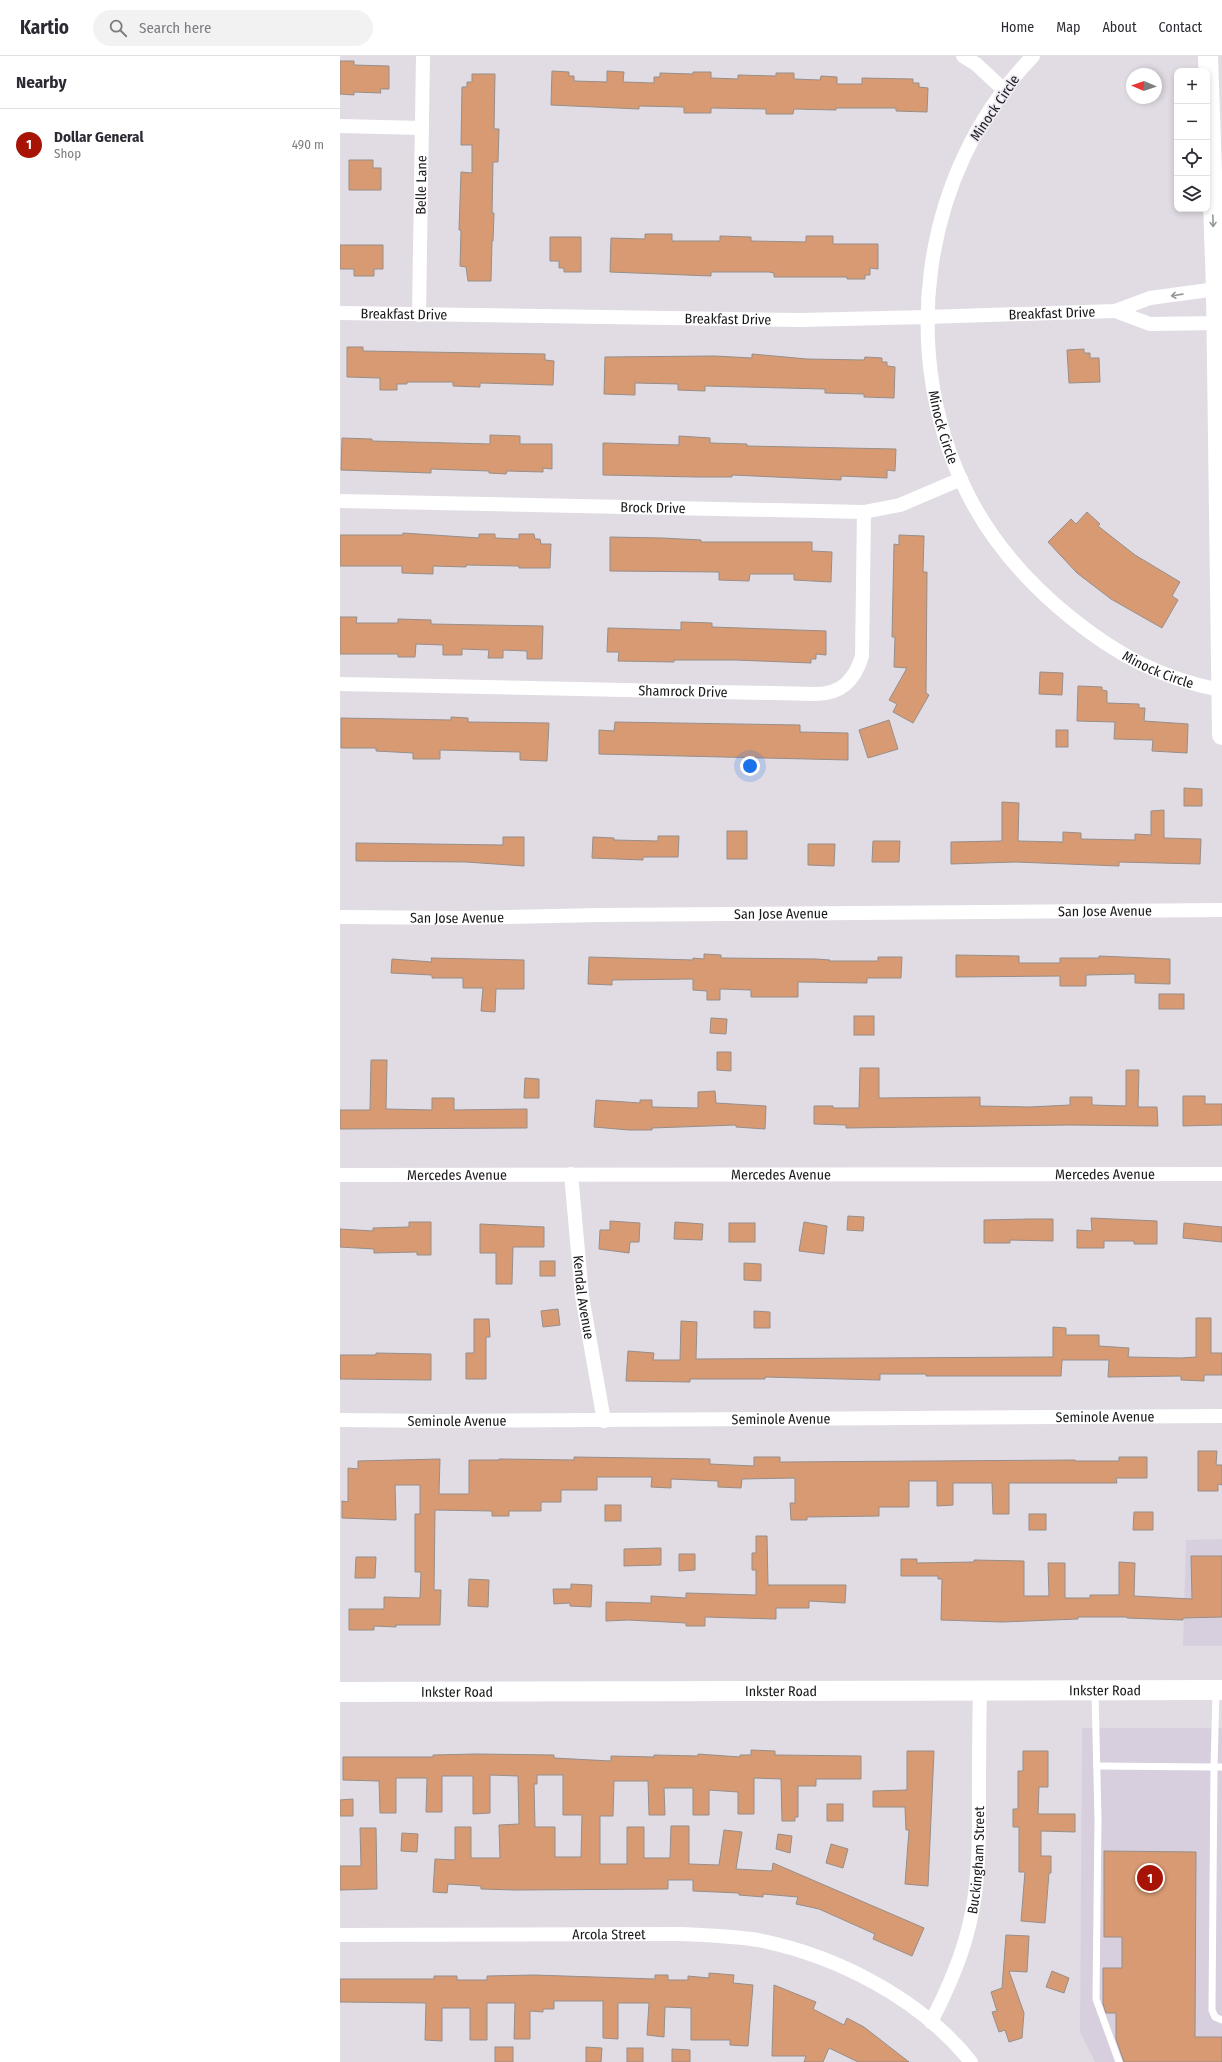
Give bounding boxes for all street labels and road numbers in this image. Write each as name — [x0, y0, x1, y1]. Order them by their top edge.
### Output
street label: Minock Circle — [967, 72, 1023, 144]
street label: Belle Lane — [412, 155, 430, 215]
street label: Breakfast Drive — [1008, 303, 1096, 323]
street label: Breakfast Drive — [361, 305, 448, 323]
street label: Breakfast Drive — [684, 310, 771, 328]
street label: Minock Circle — [925, 389, 962, 467]
street label: Brock Drive — [620, 498, 686, 517]
street label: Minock Circle — [1120, 647, 1196, 692]
street label: Shamrock Drive — [638, 682, 728, 701]
street label: San Jose Avenue — [1058, 902, 1152, 920]
street label: San Jose Avenue — [734, 905, 828, 922]
street label: San Jose Avenue — [410, 909, 504, 927]
street label: Mercedes Avenue — [407, 1166, 507, 1183]
street label: Mercedes Avenue — [731, 1166, 831, 1183]
street label: Mercedes Avenue — [1055, 1166, 1155, 1183]
street label: Kendal Avenue — [570, 1254, 598, 1341]
street label: Seminole Avenue — [1055, 1408, 1155, 1426]
street label: Seminole Avenue — [731, 1410, 831, 1428]
street label: Seminole Avenue — [407, 1412, 507, 1430]
street label: Inkster Road — [745, 1682, 817, 1700]
street label: Inkster Road — [1069, 1682, 1141, 1699]
street label: Inkster Road — [421, 1683, 493, 1700]
street label: Buckingham Street — [963, 1806, 988, 1915]
street label: Arcola Street — [572, 1926, 646, 1943]

